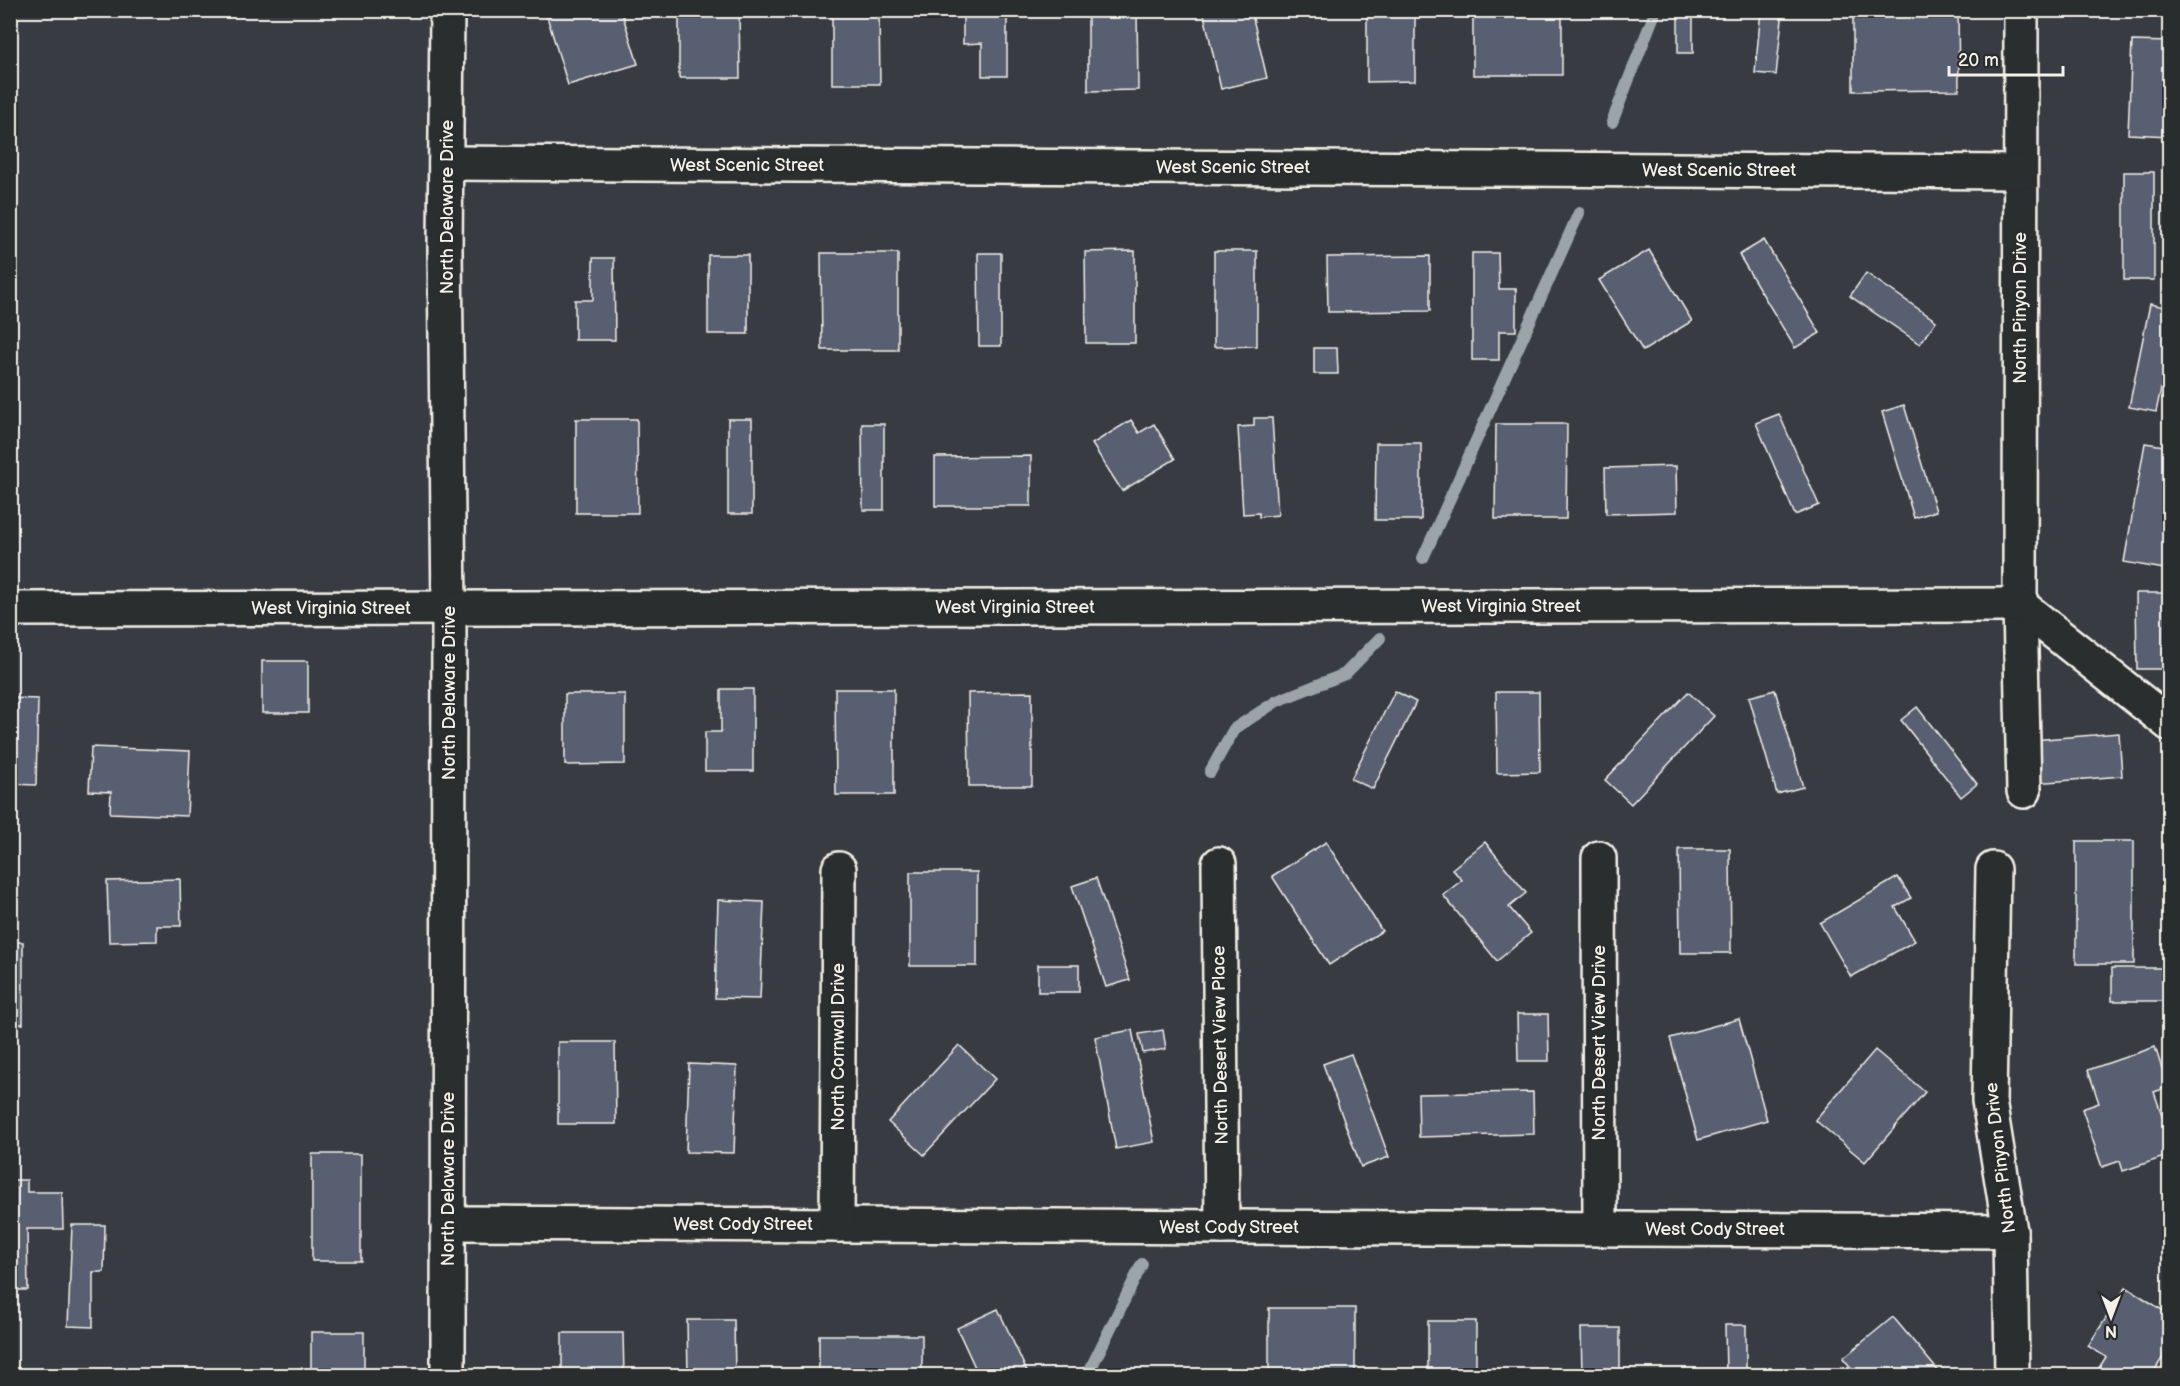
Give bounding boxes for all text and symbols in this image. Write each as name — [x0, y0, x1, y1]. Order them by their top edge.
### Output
scale bar — [1949, 39, 2063, 77]
text: 20 m — [1958, 50, 1999, 71]
street label: North Delaware Drive — [437, 119, 458, 294]
street label: West Scenic Street — [670, 155, 824, 176]
street label: West Scenic Street — [1156, 157, 1310, 178]
street label: West Scenic Street — [1642, 160, 1796, 181]
street label: North Pinyon Drive — [2010, 232, 2031, 384]
street label: West Virginia Street — [1421, 596, 1581, 617]
street label: West Virginia Street — [935, 597, 1095, 618]
street label: West Virginia Street — [251, 598, 411, 619]
street label: North Delaware Drive — [439, 605, 460, 780]
street label: North Desert View Place — [1208, 945, 1233, 1145]
street label: North Desert View Drive — [1589, 945, 1610, 1141]
street label: North Cornwall Drive — [828, 963, 849, 1131]
street label: North Pinyon Drive — [1981, 1081, 2020, 1234]
street label: North Delaware Drive — [438, 1091, 459, 1266]
street label: West Cody Street — [673, 1214, 813, 1235]
street label: West Cody Street — [1159, 1217, 1299, 1238]
street label: West Cody Street — [1645, 1219, 1785, 1240]
north arrow — [2081, 1287, 2141, 1347]
text: N — [2105, 1321, 2117, 1340]

